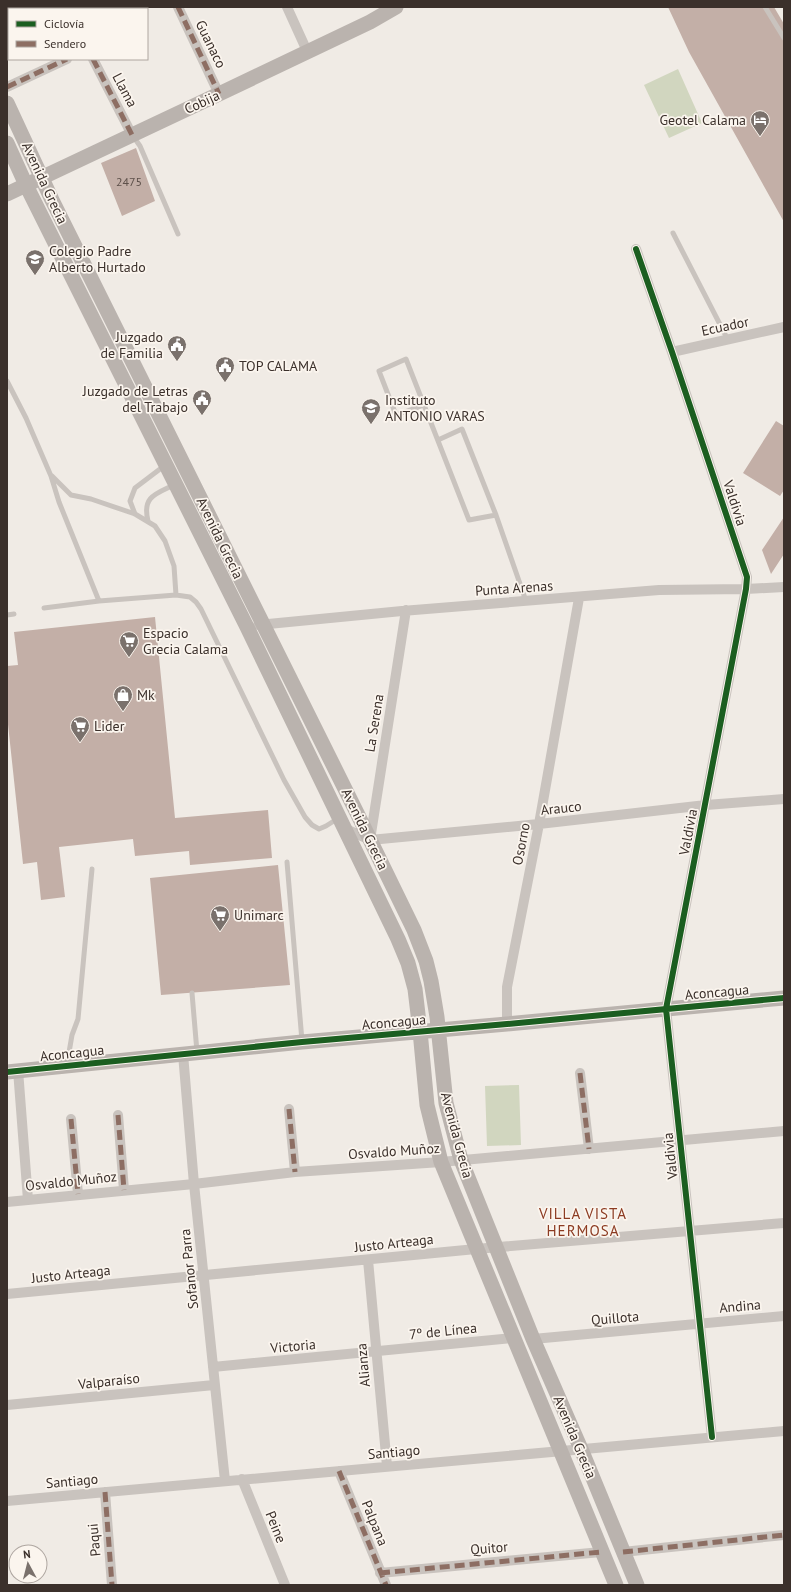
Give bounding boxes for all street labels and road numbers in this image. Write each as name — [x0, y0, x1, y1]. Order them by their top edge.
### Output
street label: Guanaco — [192, 17, 230, 71]
street label: Llama — [108, 70, 142, 110]
street label: Cobija — [181, 86, 223, 118]
street label: Avenida Grecia — [18, 139, 72, 227]
street label: Ecuador — [700, 312, 751, 340]
street label: Valdivia — [719, 477, 751, 528]
street label: Avenida Grecia — [193, 494, 247, 582]
street label: Punta Arenas — [474, 576, 554, 600]
street label: La Serena — [361, 693, 387, 753]
street label: Avenida Grecia — [338, 785, 392, 873]
street label: Arauco — [540, 797, 582, 819]
street label: Valdivia — [674, 807, 701, 858]
street label: Osorno — [508, 821, 534, 867]
street label: Aconcagua — [684, 980, 750, 1004]
street label: Aconcagua — [361, 1010, 427, 1034]
street label: Aconcagua — [39, 1041, 105, 1065]
street label: Avenida Grecia — [437, 1090, 477, 1180]
street label: Valdivia — [659, 1132, 682, 1181]
street label: Osvaldo Muñoz — [348, 1139, 440, 1163]
street label: Osvaldo Muñoz — [24, 1167, 118, 1195]
street label: Sofanor Parra — [176, 1228, 202, 1310]
street label: Justo Arteaga — [353, 1230, 434, 1256]
street label: Justo Arteaga — [30, 1261, 111, 1287]
street label: Andina — [718, 1295, 762, 1317]
street label: Quillota — [590, 1307, 640, 1329]
street label: 7º de Línea — [408, 1318, 478, 1344]
street label: Victoria — [269, 1335, 317, 1357]
street label: Alianza — [352, 1342, 374, 1388]
street label: Valparaíso — [76, 1369, 141, 1393]
street label: Avenida Grecia — [549, 1393, 601, 1481]
street label: Santiago — [367, 1441, 421, 1463]
street label: Santiago — [45, 1470, 99, 1492]
street label: Palpana — [358, 1498, 392, 1548]
street label: Peine — [261, 1508, 291, 1546]
street label: Paqui — [84, 1523, 104, 1557]
street label: Quitor — [469, 1537, 509, 1559]

